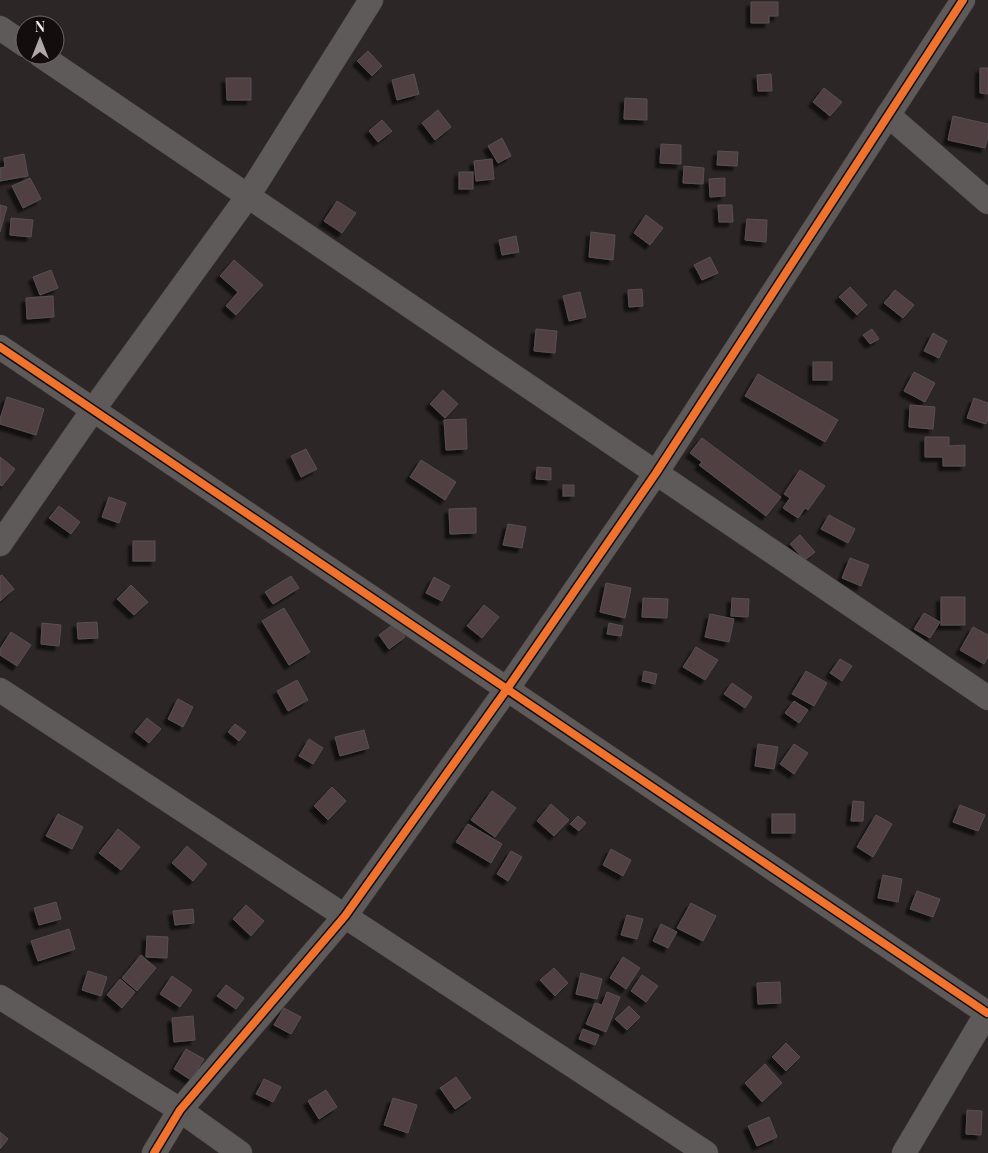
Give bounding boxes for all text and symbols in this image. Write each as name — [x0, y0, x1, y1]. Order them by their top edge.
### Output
north arrow — [15, 15, 65, 65]
text: N — [35, 17, 45, 36]

